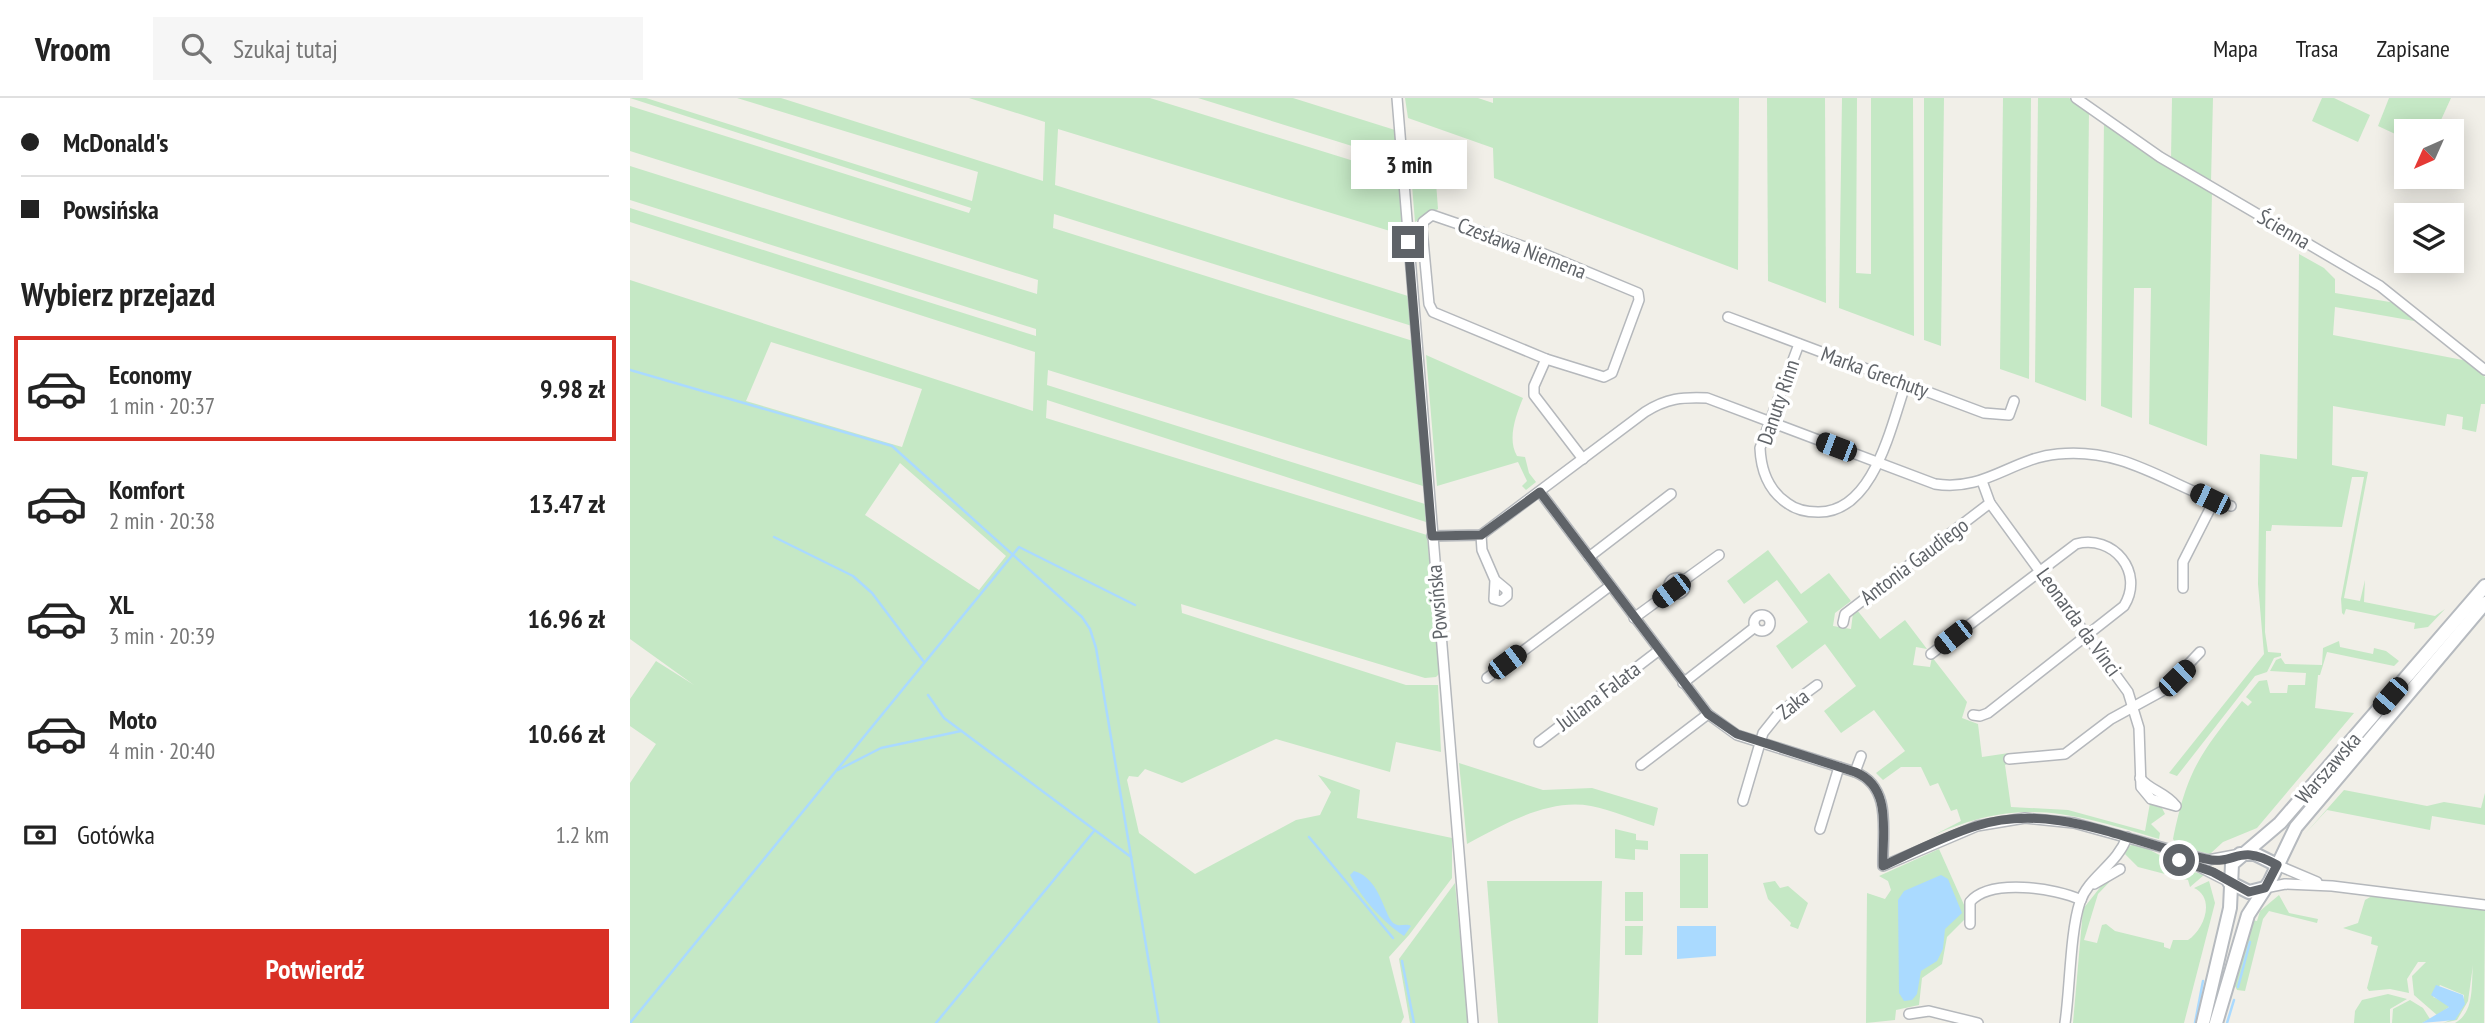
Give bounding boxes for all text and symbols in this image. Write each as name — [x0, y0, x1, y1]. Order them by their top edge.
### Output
search box — [153, 17, 643, 80]
text: Vroom — [35, 27, 111, 70]
icon: search — [177, 29, 215, 67]
text: Szukaj tutaj — [233, 32, 338, 65]
text: Mapa — [2213, 33, 2258, 64]
text: Trasa — [2296, 33, 2338, 64]
text: Zapisane — [2376, 33, 2450, 64]
north arrow — [2394, 119, 2464, 189]
map controls — [2394, 119, 2464, 273]
text: McDonald's — [63, 126, 168, 159]
callout: 3 min — [1350, 141, 1466, 190]
text: 3 min — [1386, 150, 1432, 179]
text: Powsińska — [63, 193, 159, 226]
street label: Ścienna — [2253, 203, 2315, 255]
button: layers — [2394, 203, 2464, 273]
street label: Czesława Niemena — [1454, 211, 1590, 285]
route end — [1392, 226, 1424, 258]
text: Wybierz przejazd — [21, 273, 215, 315]
street label: Marka Grechuty — [1818, 340, 1933, 404]
street label: Danuty Rinn — [1751, 356, 1805, 448]
icon: car — [25, 357, 88, 420]
text: Economy — [109, 358, 191, 391]
text: 9.98 zł — [540, 372, 605, 405]
text: 1 min · 20:37 — [109, 391, 215, 420]
car — [1813, 430, 1860, 464]
icon: car — [25, 472, 88, 535]
text: Komfort — [109, 473, 185, 506]
car — [2187, 480, 2234, 518]
text: 13.47 zł — [529, 487, 605, 520]
text: 2 min · 20:38 — [109, 506, 215, 535]
street label: Antonia Gaudiego — [1855, 512, 1973, 610]
street label: Leonarda da Vinci — [2031, 562, 2127, 682]
street label: Powsińska — [1420, 564, 1454, 640]
car — [1648, 570, 1695, 612]
icon: car — [25, 587, 88, 650]
text: XL — [109, 588, 134, 621]
text: 16.96 zł — [528, 602, 605, 635]
car — [1930, 616, 1977, 658]
text: 3 min · 20:39 — [109, 621, 215, 650]
car — [1484, 641, 1531, 683]
street label: Juliana Falata — [1550, 656, 1646, 737]
car — [2155, 656, 2200, 700]
car — [2369, 673, 2412, 719]
street label: Zaka — [1771, 683, 1815, 725]
icon: car — [25, 702, 88, 765]
text: Moto — [109, 703, 157, 736]
text: 10.66 zł — [528, 717, 605, 750]
street label: Warszawska — [2289, 726, 2367, 810]
text: 4 min · 20:40 — [109, 736, 215, 765]
icon: cash — [21, 816, 59, 854]
text: Gotówka — [77, 818, 155, 851]
text: 1.2 km — [555, 820, 609, 849]
route start — [2163, 844, 2195, 876]
button: Potwierdź — [21, 929, 609, 1009]

